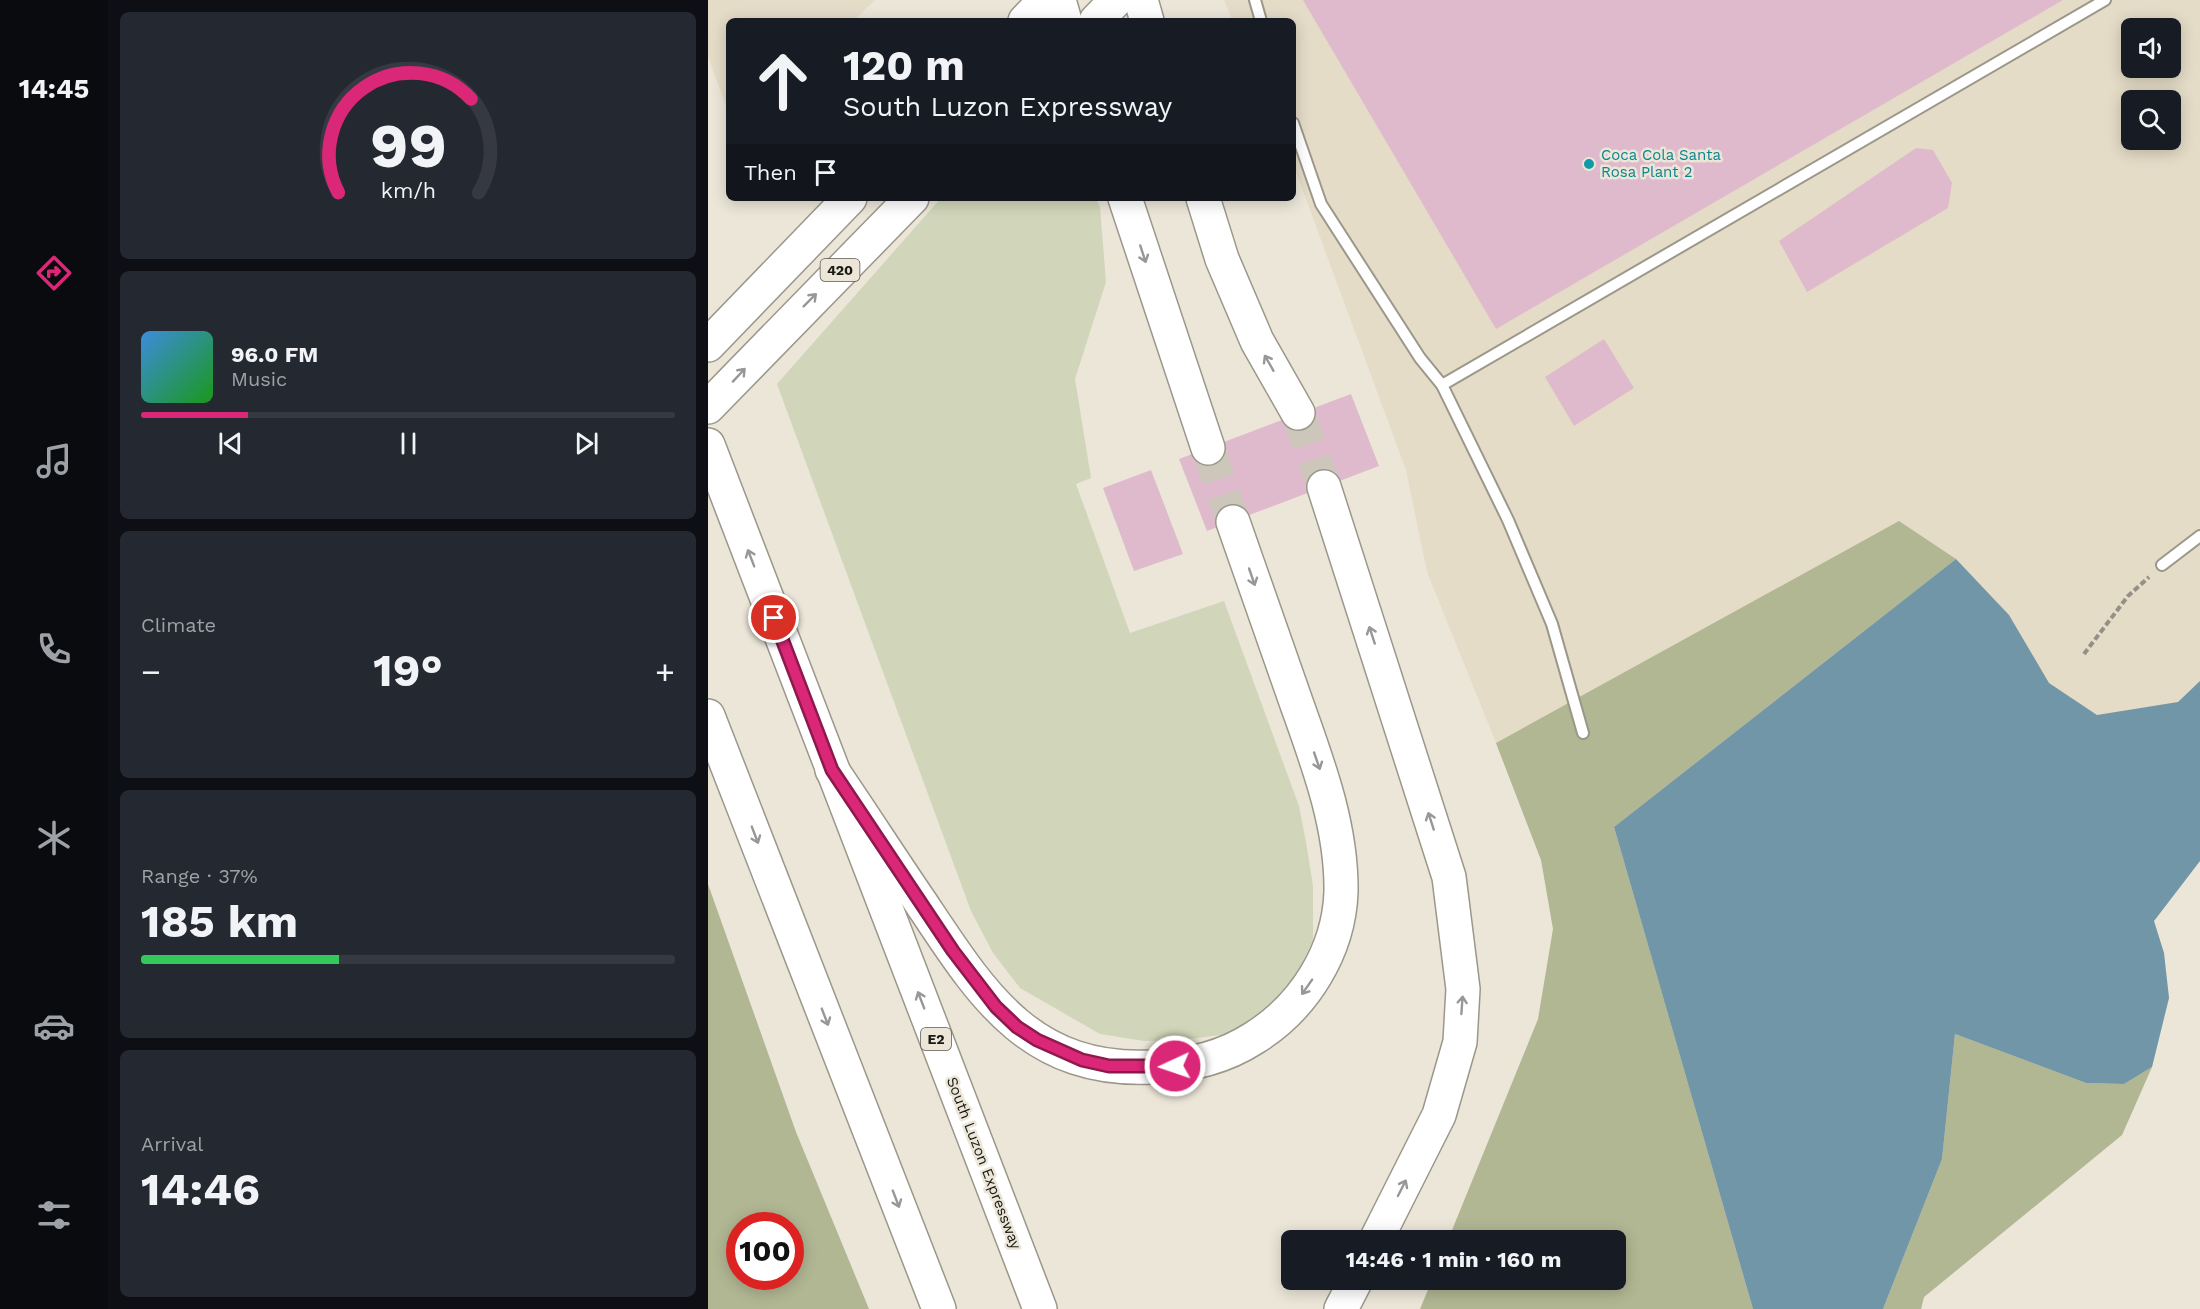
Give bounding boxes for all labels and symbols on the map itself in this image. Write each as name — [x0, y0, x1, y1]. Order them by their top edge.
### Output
place label: Coca Cola Santa Rosa Plant 2 — [1601, 146, 1722, 181]
marker: Coca Cola Santa Rosa Plant 2 — [1582, 157, 1596, 171]
one-way arrow — [1138, 244, 1149, 263]
road number: 420 — [820, 259, 860, 281]
one-way arrow — [803, 293, 818, 308]
one-way arrow — [1263, 355, 1275, 372]
one-way arrow — [731, 367, 746, 382]
one-way arrow — [745, 550, 756, 568]
one-way arrow — [1248, 567, 1259, 586]
pin — [748, 592, 799, 643]
one-way arrow — [1366, 626, 1377, 645]
one-way arrow — [1312, 751, 1323, 770]
one-way arrow — [1425, 812, 1436, 831]
one-way arrow — [750, 825, 761, 844]
one-way arrow — [1301, 979, 1314, 995]
one-way arrow — [915, 991, 926, 1009]
one-way arrow — [1457, 996, 1468, 1016]
one-way arrow — [821, 1007, 832, 1026]
road number: E2 — [921, 1028, 951, 1050]
position arrow — [1143, 1034, 1207, 1098]
street label: South Luzon Expressway — [943, 1074, 1025, 1252]
one-way arrow — [1397, 1180, 1408, 1198]
one-way arrow — [891, 1189, 902, 1208]
speed limit sign: 100 — [726, 1212, 804, 1290]

